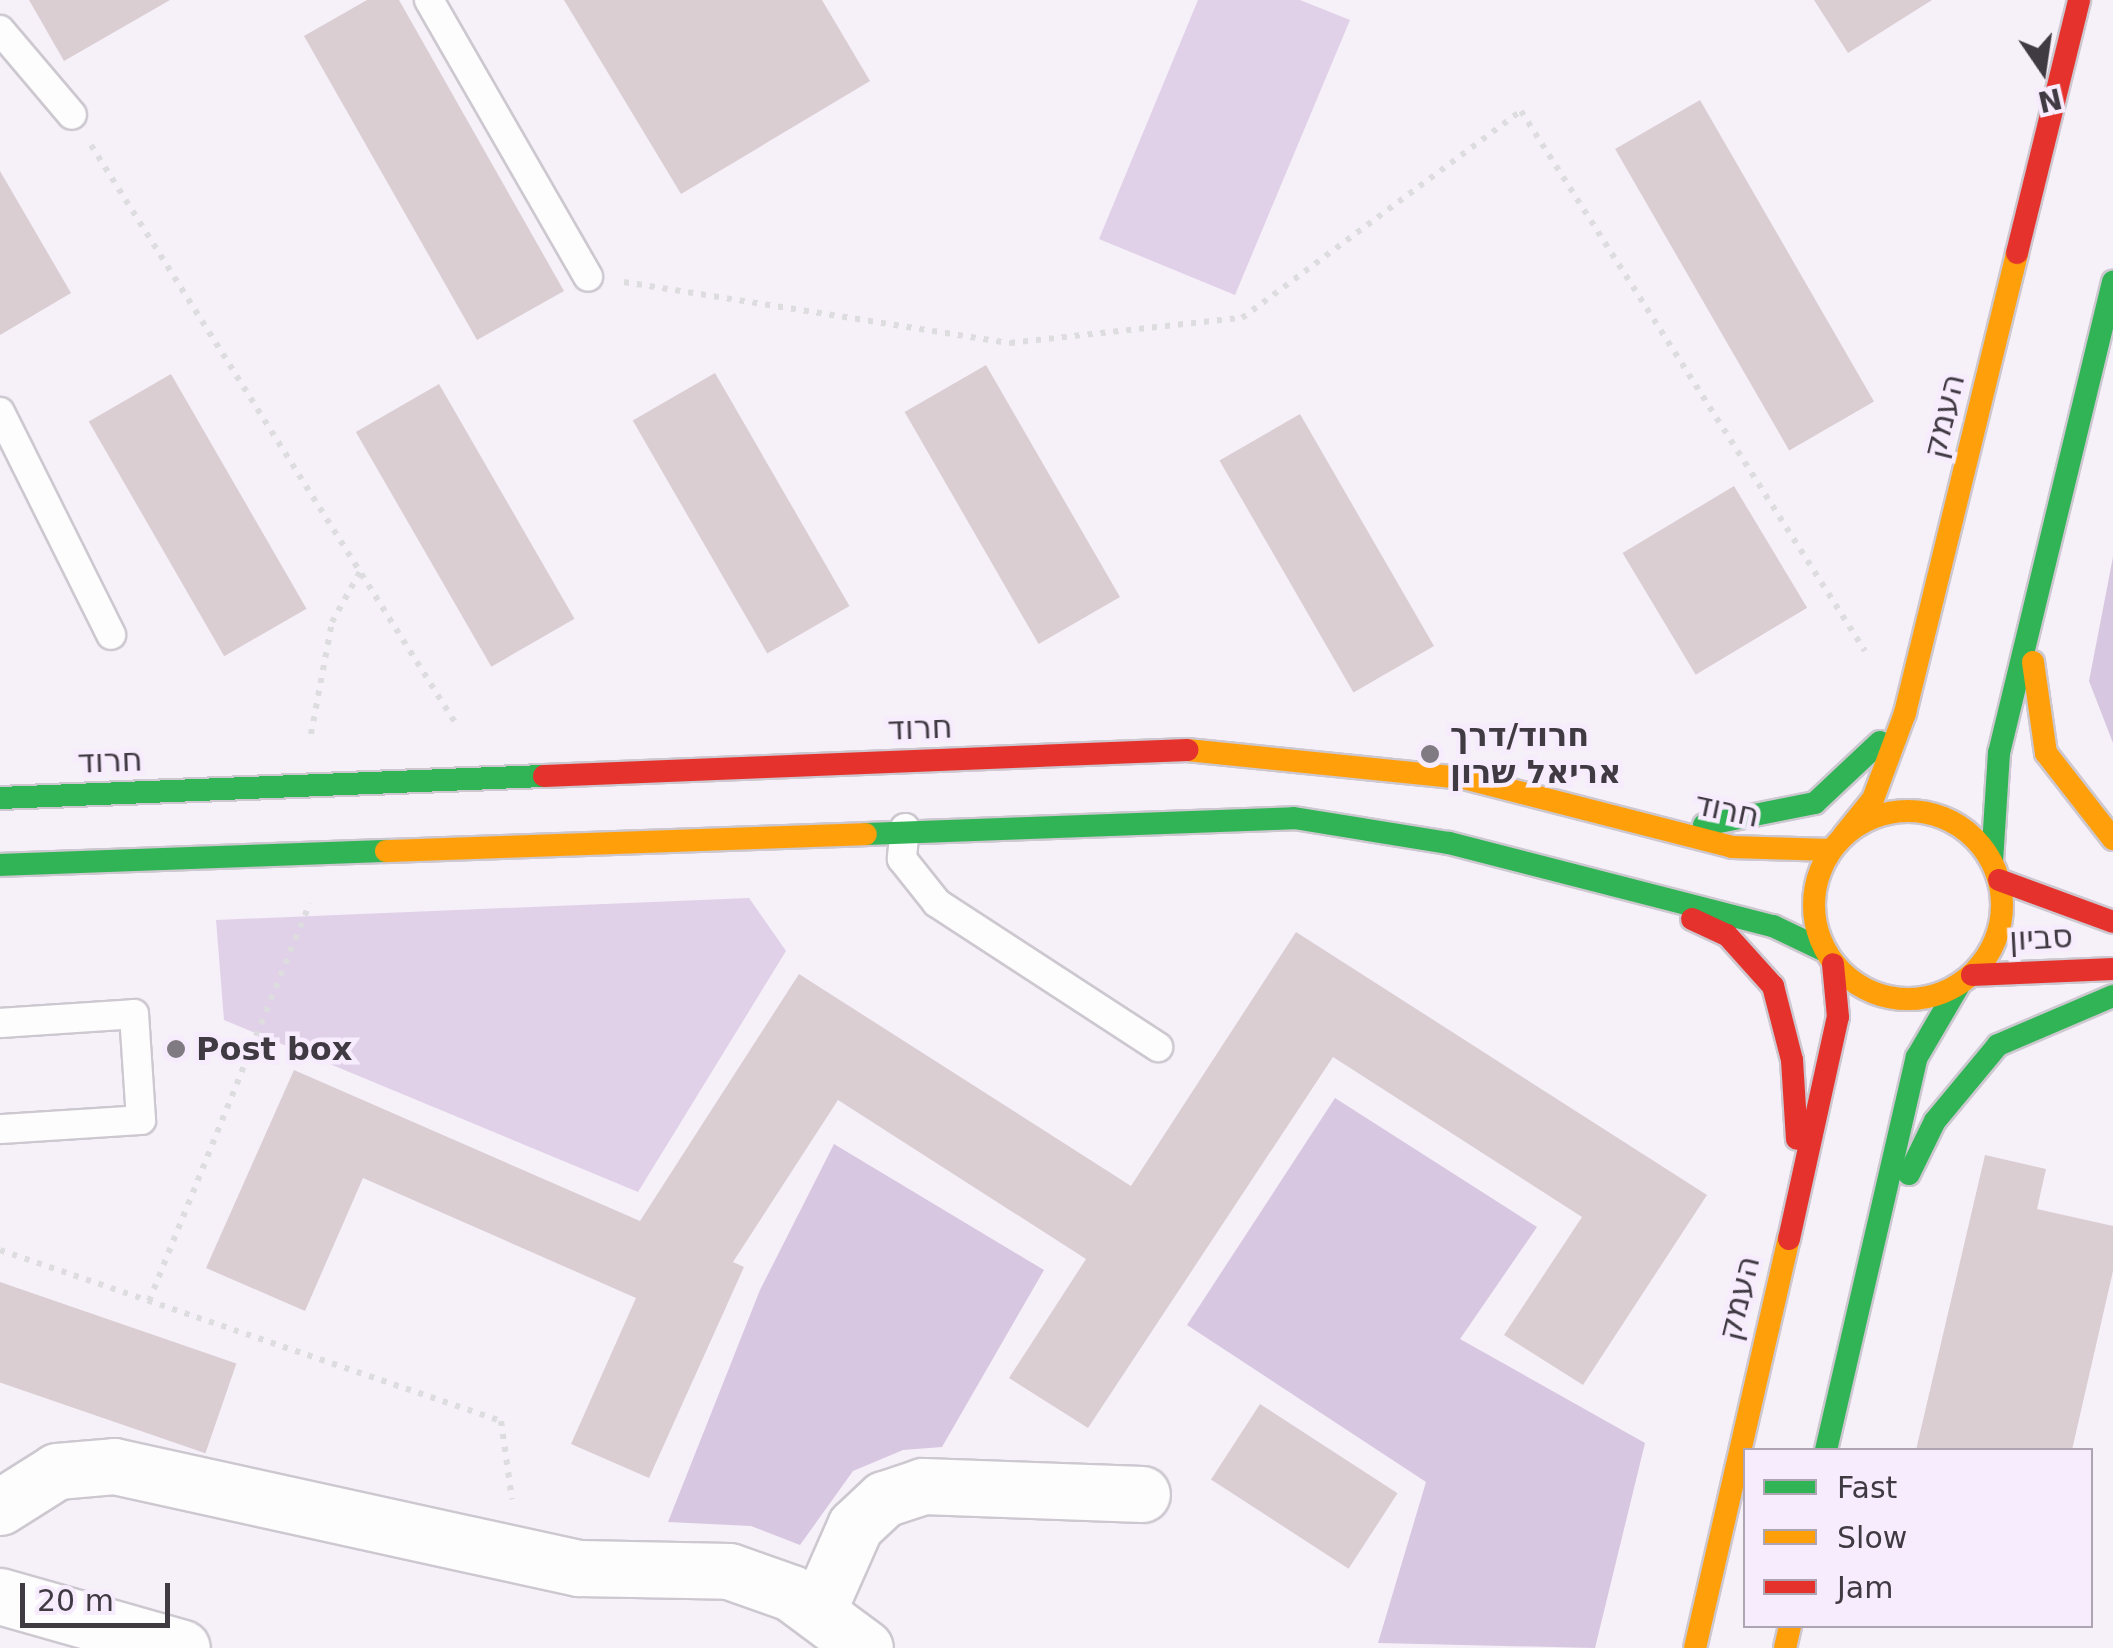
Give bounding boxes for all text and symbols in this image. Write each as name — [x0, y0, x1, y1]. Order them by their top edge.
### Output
north arrow — [1993, 20, 2093, 120]
text: N — [2035, 81, 2065, 118]
street label: העמק — [1915, 370, 1973, 462]
street label: חרוד — [887, 708, 953, 748]
place label: חרוד/דרך אריאל שרון — [1450, 717, 1621, 792]
street label: חרוד — [77, 741, 143, 781]
marker: חרוד/דרך אריאל שרון — [1419, 743, 1441, 765]
street label: חרוד — [1691, 784, 1763, 836]
street label: סביון — [2008, 917, 2074, 959]
place label: Post box — [196, 1030, 352, 1068]
marker: Post box — [165, 1038, 187, 1060]
street label: העמק — [1710, 1252, 1768, 1344]
legend — [1743, 1448, 2093, 1628]
text: Fast — [1837, 1470, 1897, 1505]
text: Slow — [1837, 1520, 1907, 1555]
scale bar — [25, 1563, 175, 1625]
text: Jam — [1837, 1570, 1893, 1605]
text: 20 m — [37, 1583, 114, 1618]

